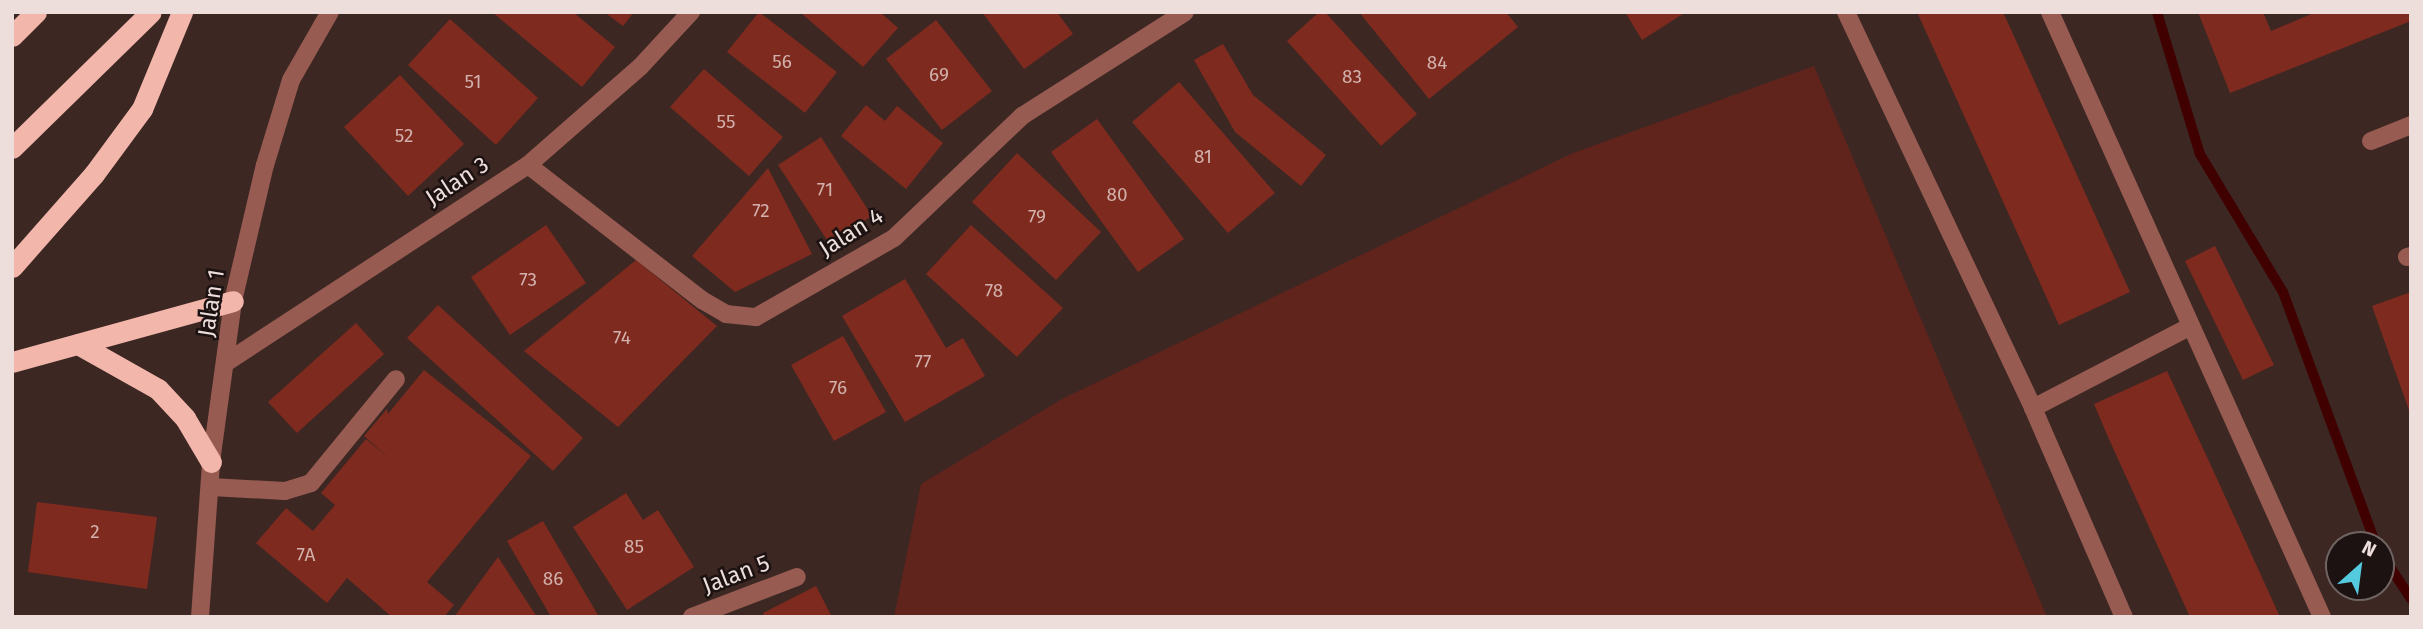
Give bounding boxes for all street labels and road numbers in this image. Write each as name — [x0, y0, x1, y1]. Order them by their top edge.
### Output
street label: Jalan 3 — [420, 151, 494, 211]
street label: Jalan 4 — [814, 202, 888, 262]
street label: Jalan 1 — [192, 267, 230, 339]
street label: Jalan 5 — [699, 549, 773, 599]

